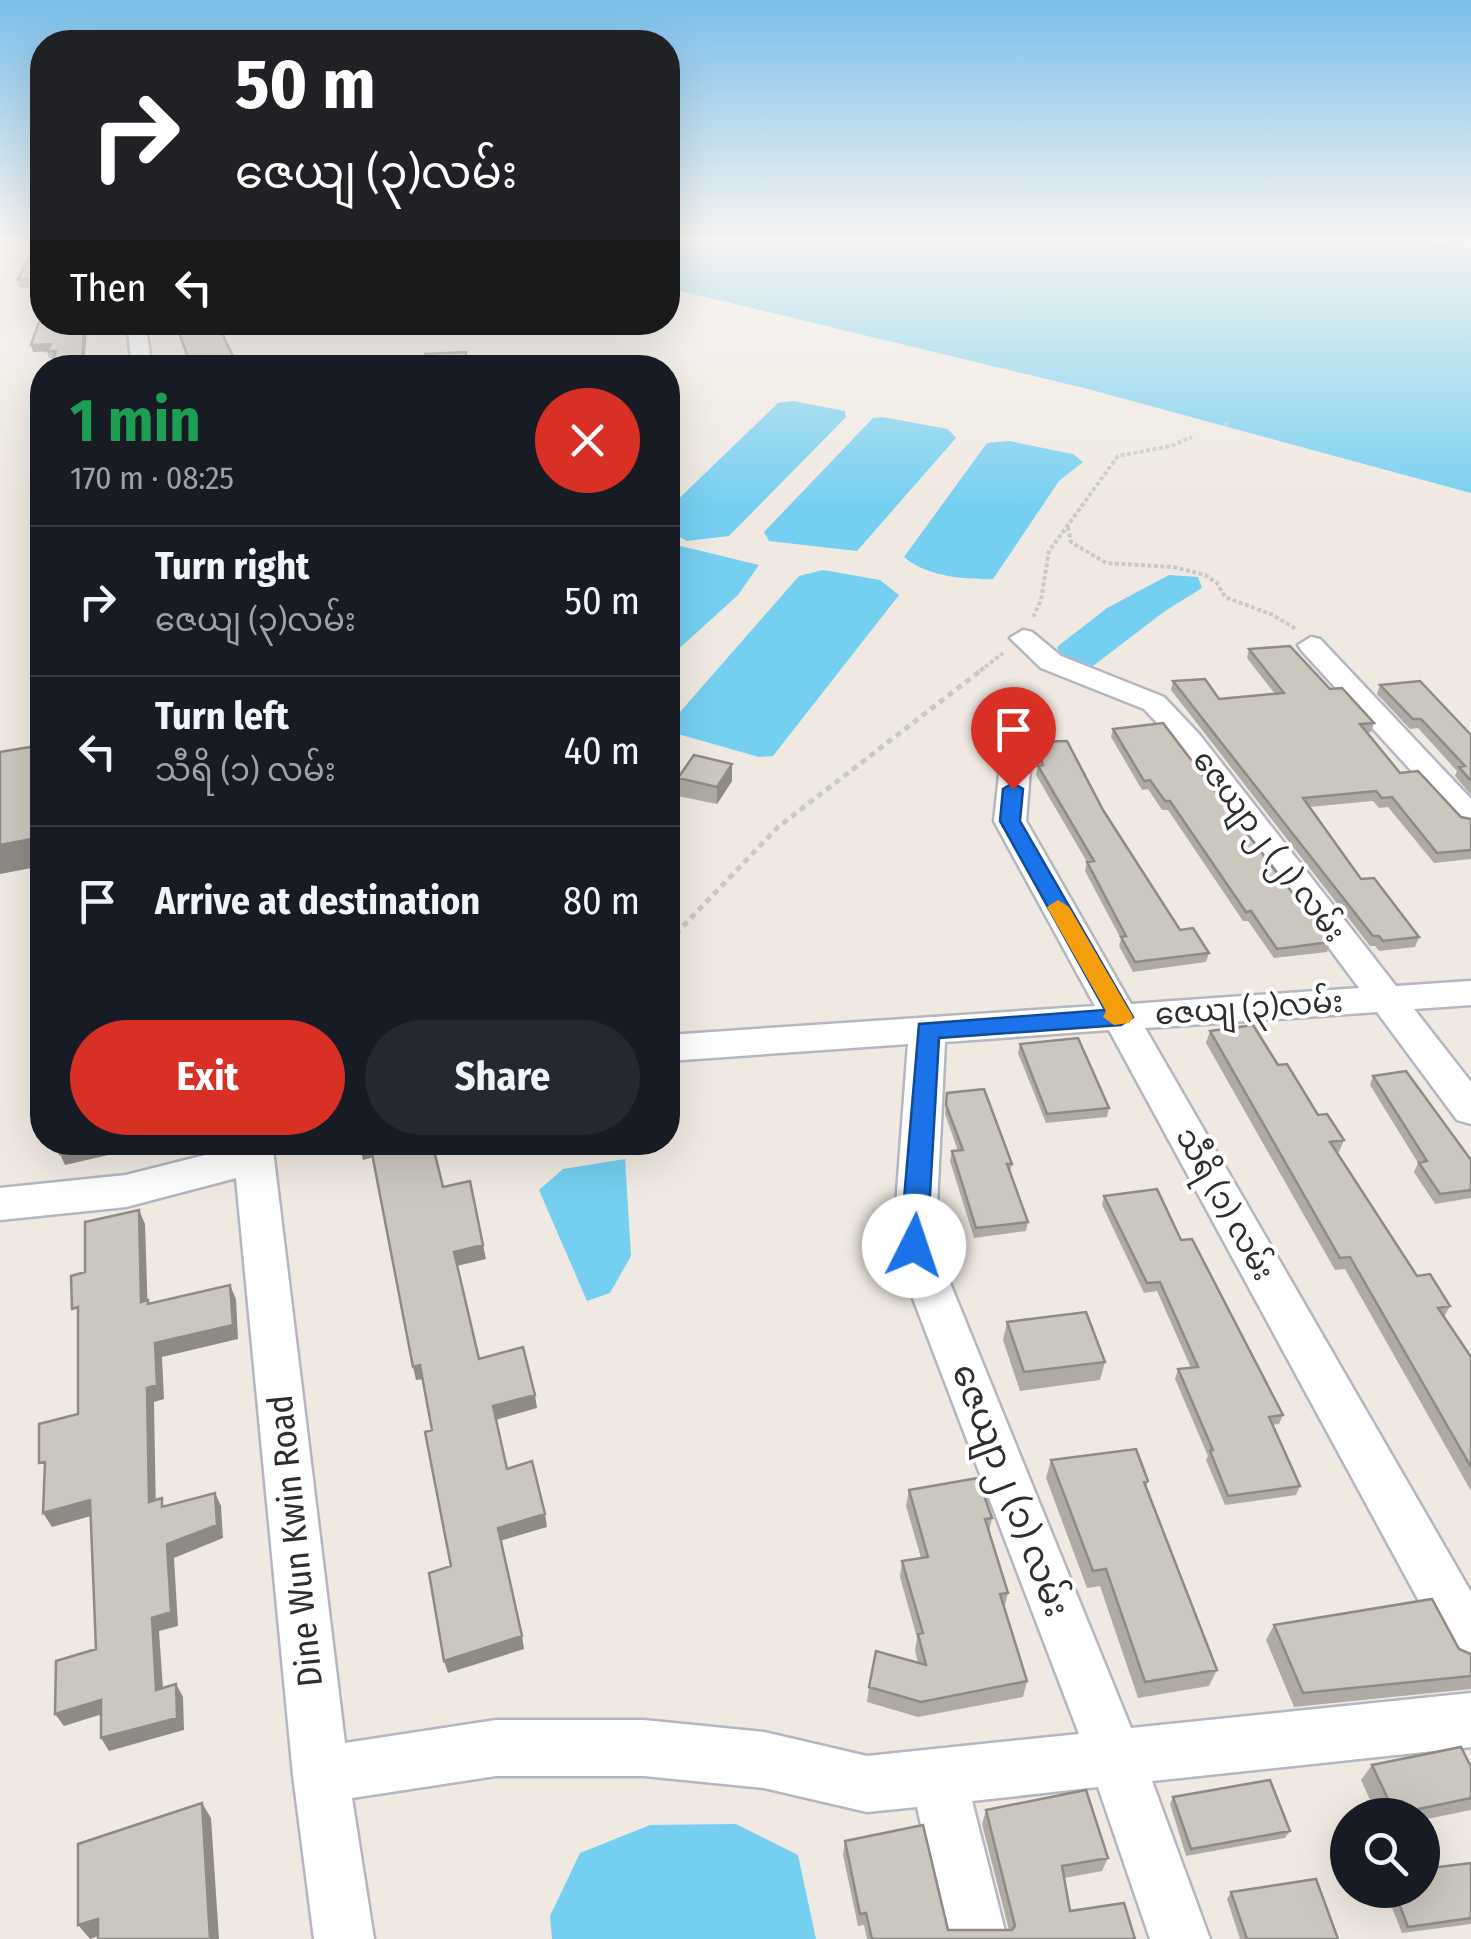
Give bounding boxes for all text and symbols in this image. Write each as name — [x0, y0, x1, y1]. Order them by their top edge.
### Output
text: 50 m — [235, 43, 376, 127]
icon: right — [70, 70, 200, 200]
text: ဇေယျ (၃)လမ်း — [235, 146, 517, 200]
icon: left — [166, 260, 221, 315]
text: Then — [70, 265, 146, 311]
text: 1 min — [70, 385, 201, 457]
button: close — [535, 388, 640, 493]
text: 170 m · 08:25 — [70, 459, 234, 497]
text: Turn right — [155, 543, 309, 589]
icon: right — [70, 574, 125, 629]
text: 50 m — [565, 578, 640, 624]
text: ဇေယျ (၃)လမ်း — [155, 601, 356, 639]
pin — [971, 687, 1056, 790]
text: Turn left — [155, 693, 289, 739]
icon: arrive — [986, 702, 1041, 757]
icon: left — [70, 724, 125, 779]
text: 40 m — [564, 728, 640, 774]
street label: ဇေယျာ၂ (၂) လမ်း — [1180, 741, 1356, 953]
text: သီရိ (၁) လမ်း — [155, 751, 336, 789]
icon: arrive — [70, 874, 125, 929]
text: Arrive at destination — [155, 878, 480, 924]
text: 80 m — [563, 878, 640, 924]
street label: ဇေယျ (၃)လမ်း — [1154, 979, 1345, 1040]
button: Exit — [70, 1020, 345, 1135]
button: Share — [365, 1020, 640, 1135]
street label: သီရိ (၁) လမ်း — [1162, 1119, 1285, 1290]
position arrow — [862, 1194, 966, 1298]
street label: ဇေယျာ၂ (၁) လမ်း — [936, 1356, 1081, 1625]
street label: Dine Wun Kwin Road — [259, 1393, 331, 1689]
map controls — [1330, 1798, 1440, 1908]
button: search — [1330, 1798, 1440, 1908]

